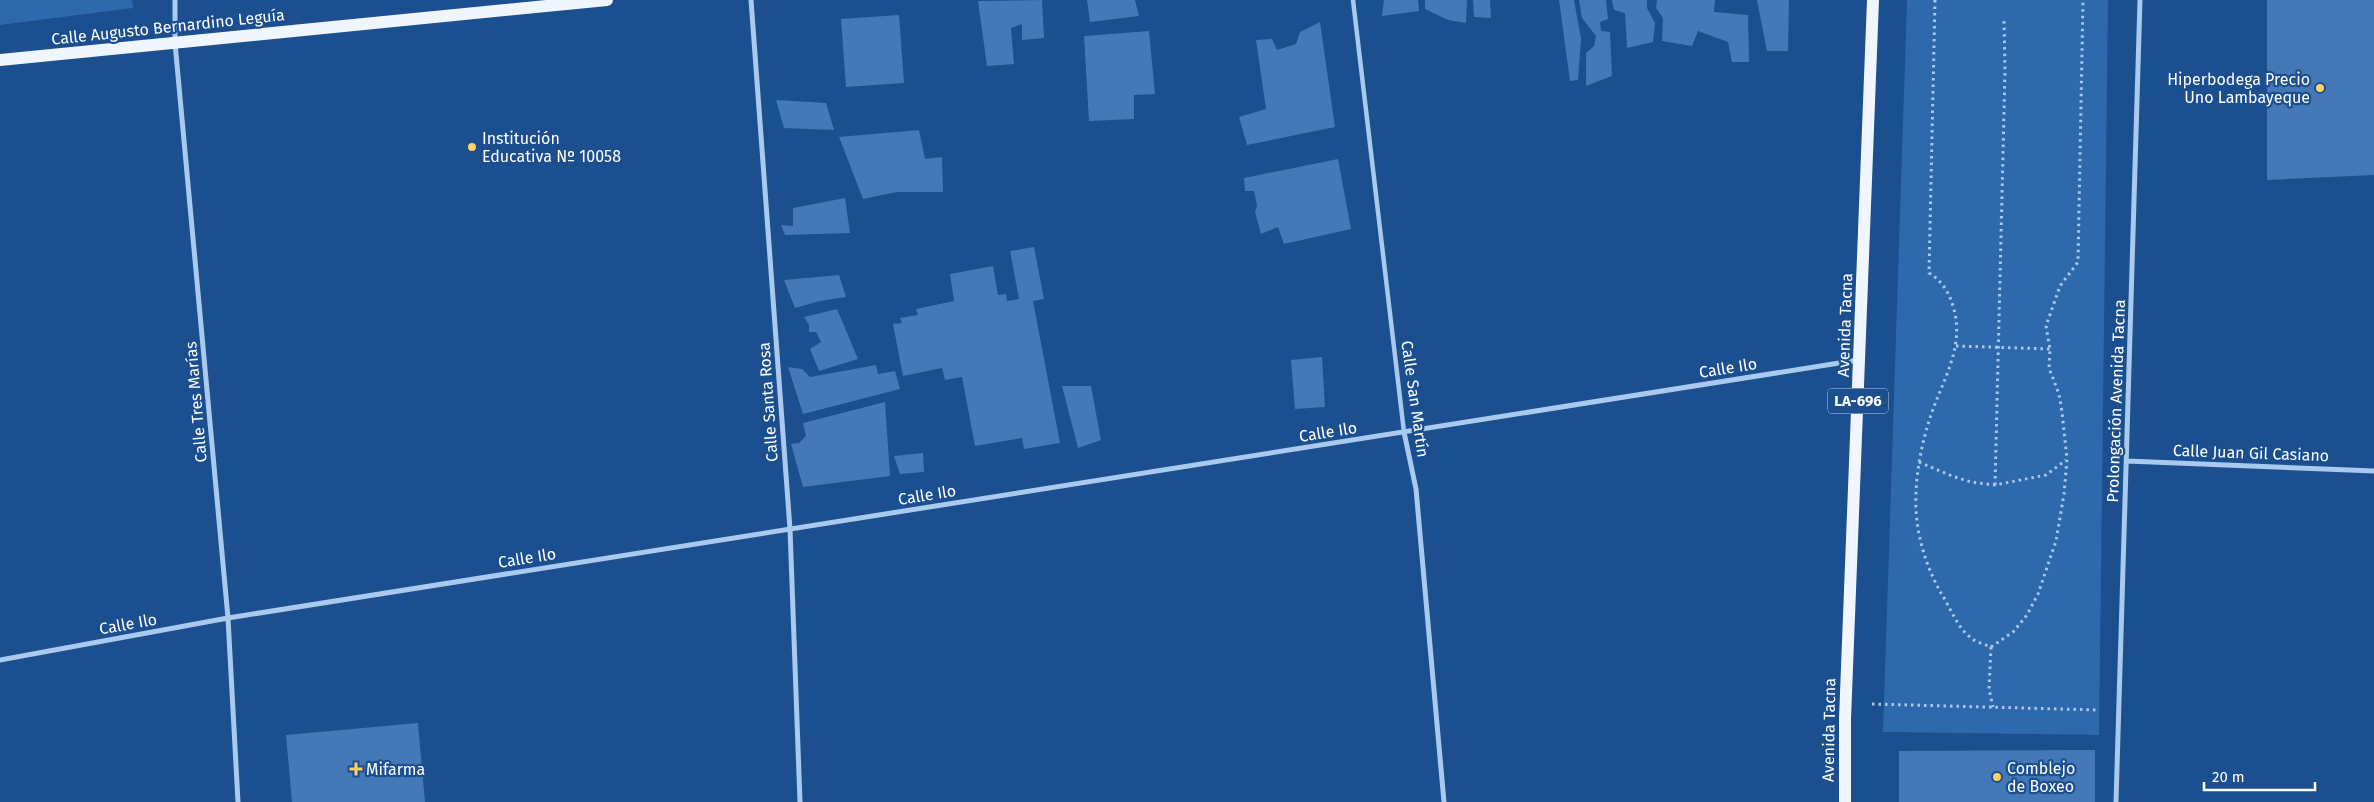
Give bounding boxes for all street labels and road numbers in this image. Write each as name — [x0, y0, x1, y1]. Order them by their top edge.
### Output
street label: Calle Augusto Bernardino Leguía — [50, 5, 286, 49]
street label: Avenida Tacna — [1834, 273, 1856, 377]
street label: Prolongación Avenida Tacna — [2103, 299, 2129, 503]
street label: Calle San Martín — [1397, 339, 1433, 459]
street label: Calle Tres Marías — [181, 341, 211, 463]
street label: Calle Santa Rosa — [754, 342, 782, 462]
street label: Calle Ilo — [1698, 354, 1758, 382]
road number: LA-696 — [1828, 388, 1888, 414]
street label: Calle Ilo — [1298, 418, 1358, 446]
street label: Calle Juan Gil Casiano — [2173, 441, 2329, 465]
street label: Calle Ilo — [897, 481, 957, 509]
street label: Calle Ilo — [497, 544, 557, 572]
street label: Calle Ilo — [98, 610, 158, 638]
street label: Avenida Tacna — [1819, 678, 1839, 782]

